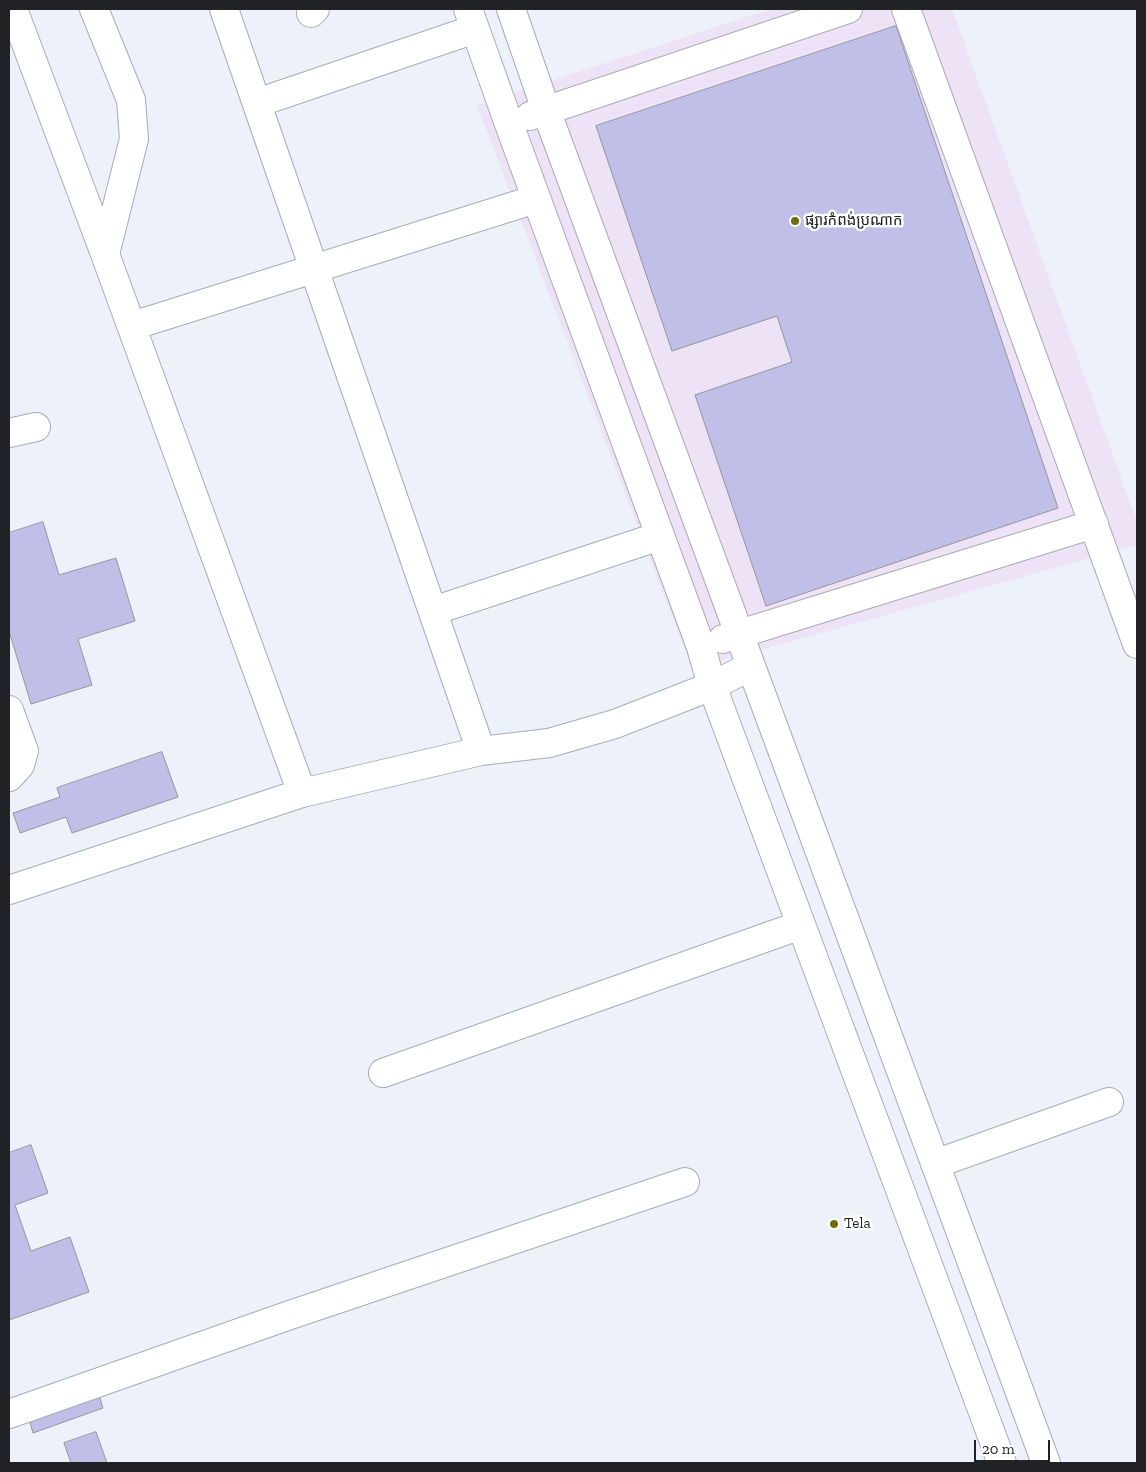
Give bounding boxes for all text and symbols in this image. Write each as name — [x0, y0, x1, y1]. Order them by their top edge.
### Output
place label: ផ្សារកំពង់ប្រណាក — [805, 212, 902, 230]
marker: ផ្សារកំពង់ប្រណាក — [789, 215, 801, 227]
place label: Tela — [844, 1215, 871, 1233]
marker: Tela — [828, 1218, 840, 1230]
scale bar — [976, 1430, 1052, 1462]
text: 20 m — [982, 1440, 1015, 1458]

